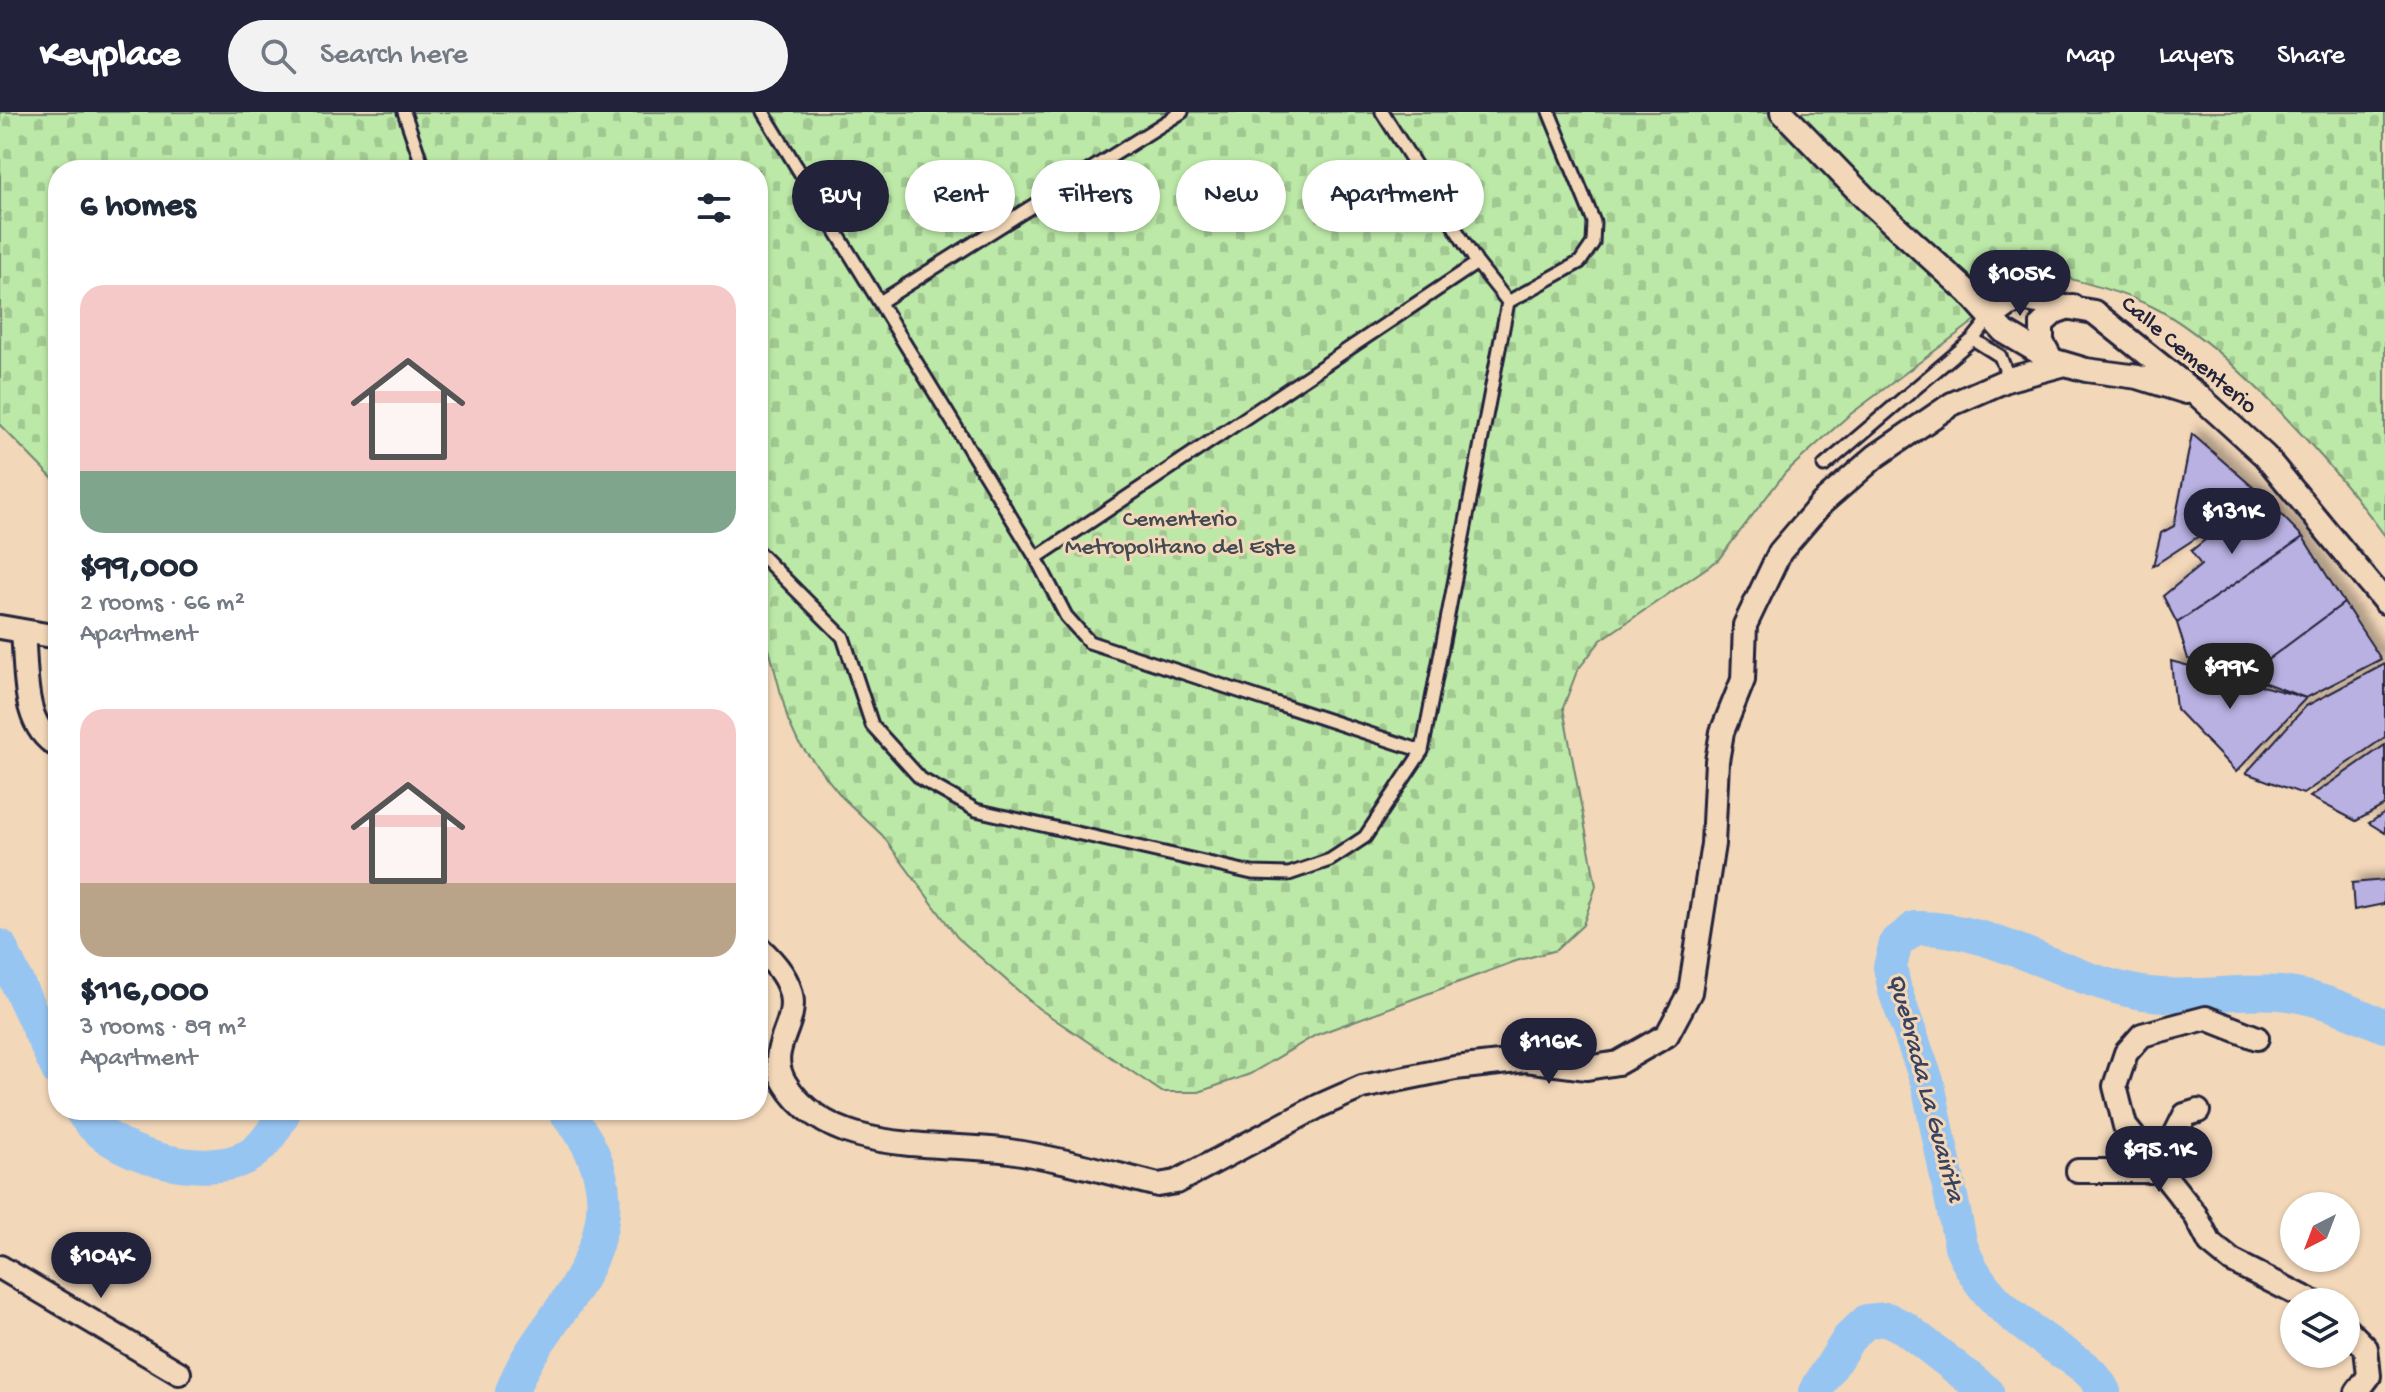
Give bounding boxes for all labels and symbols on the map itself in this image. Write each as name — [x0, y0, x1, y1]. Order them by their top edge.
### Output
pin: $105K — [1964, 250, 2076, 318]
street label: Calle Cementerio — [2114, 290, 2262, 422]
pin: $131K — [2176, 488, 2288, 556]
park label: Cementerio Metropolitano del Este — [1065, 506, 1296, 563]
pin: $99K — [2183, 643, 2277, 711]
water label: Quebrada La Guairita — [1879, 971, 1970, 1207]
pin: $116K — [1493, 1018, 1605, 1086]
pin: $95.1K — [2094, 1126, 2224, 1194]
north arrow — [2280, 1192, 2360, 1272]
pin: $104K — [45, 1232, 157, 1300]

